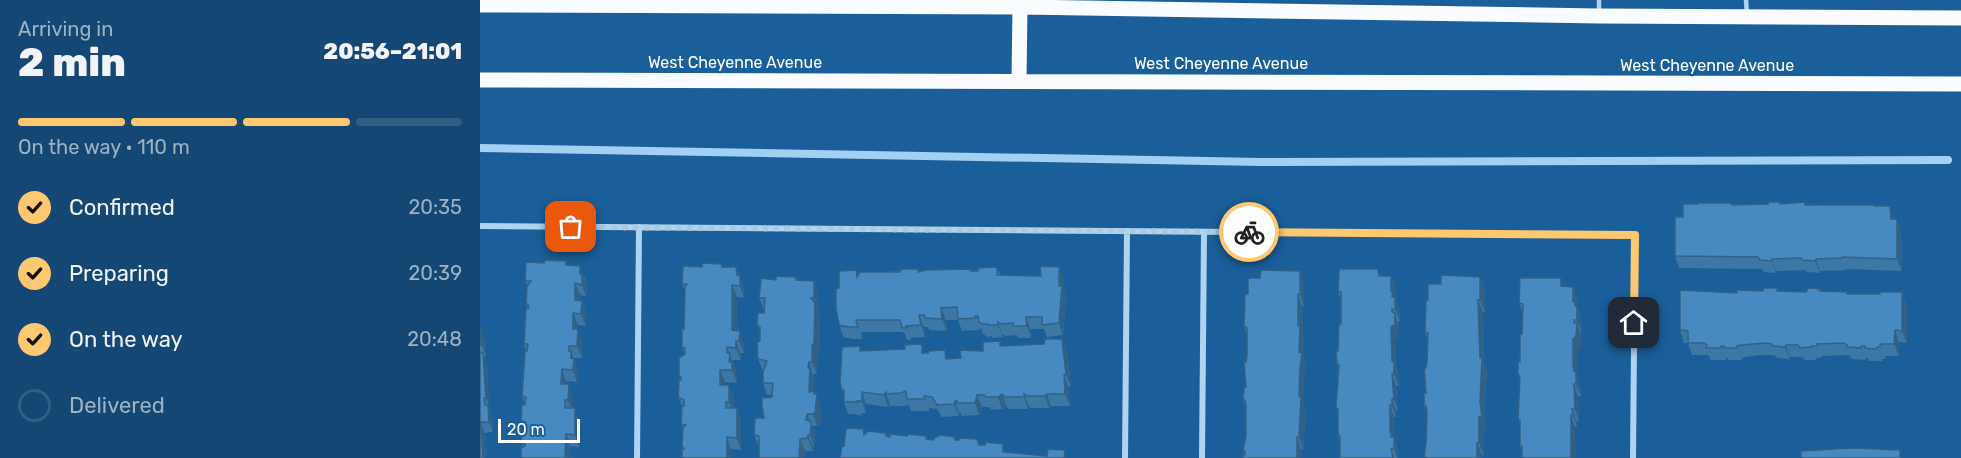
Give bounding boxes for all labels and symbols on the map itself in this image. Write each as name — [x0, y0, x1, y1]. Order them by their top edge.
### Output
street label: West Cheyenne Avenue — [648, 53, 822, 72]
street label: West Cheyenne Avenue — [1134, 54, 1308, 73]
street label: West Cheyenne Avenue — [1620, 56, 1794, 75]
pin — [545, 201, 596, 252]
courier — [1219, 202, 1279, 262]
pin — [1608, 297, 1659, 348]
scale bar — [498, 416, 580, 444]

